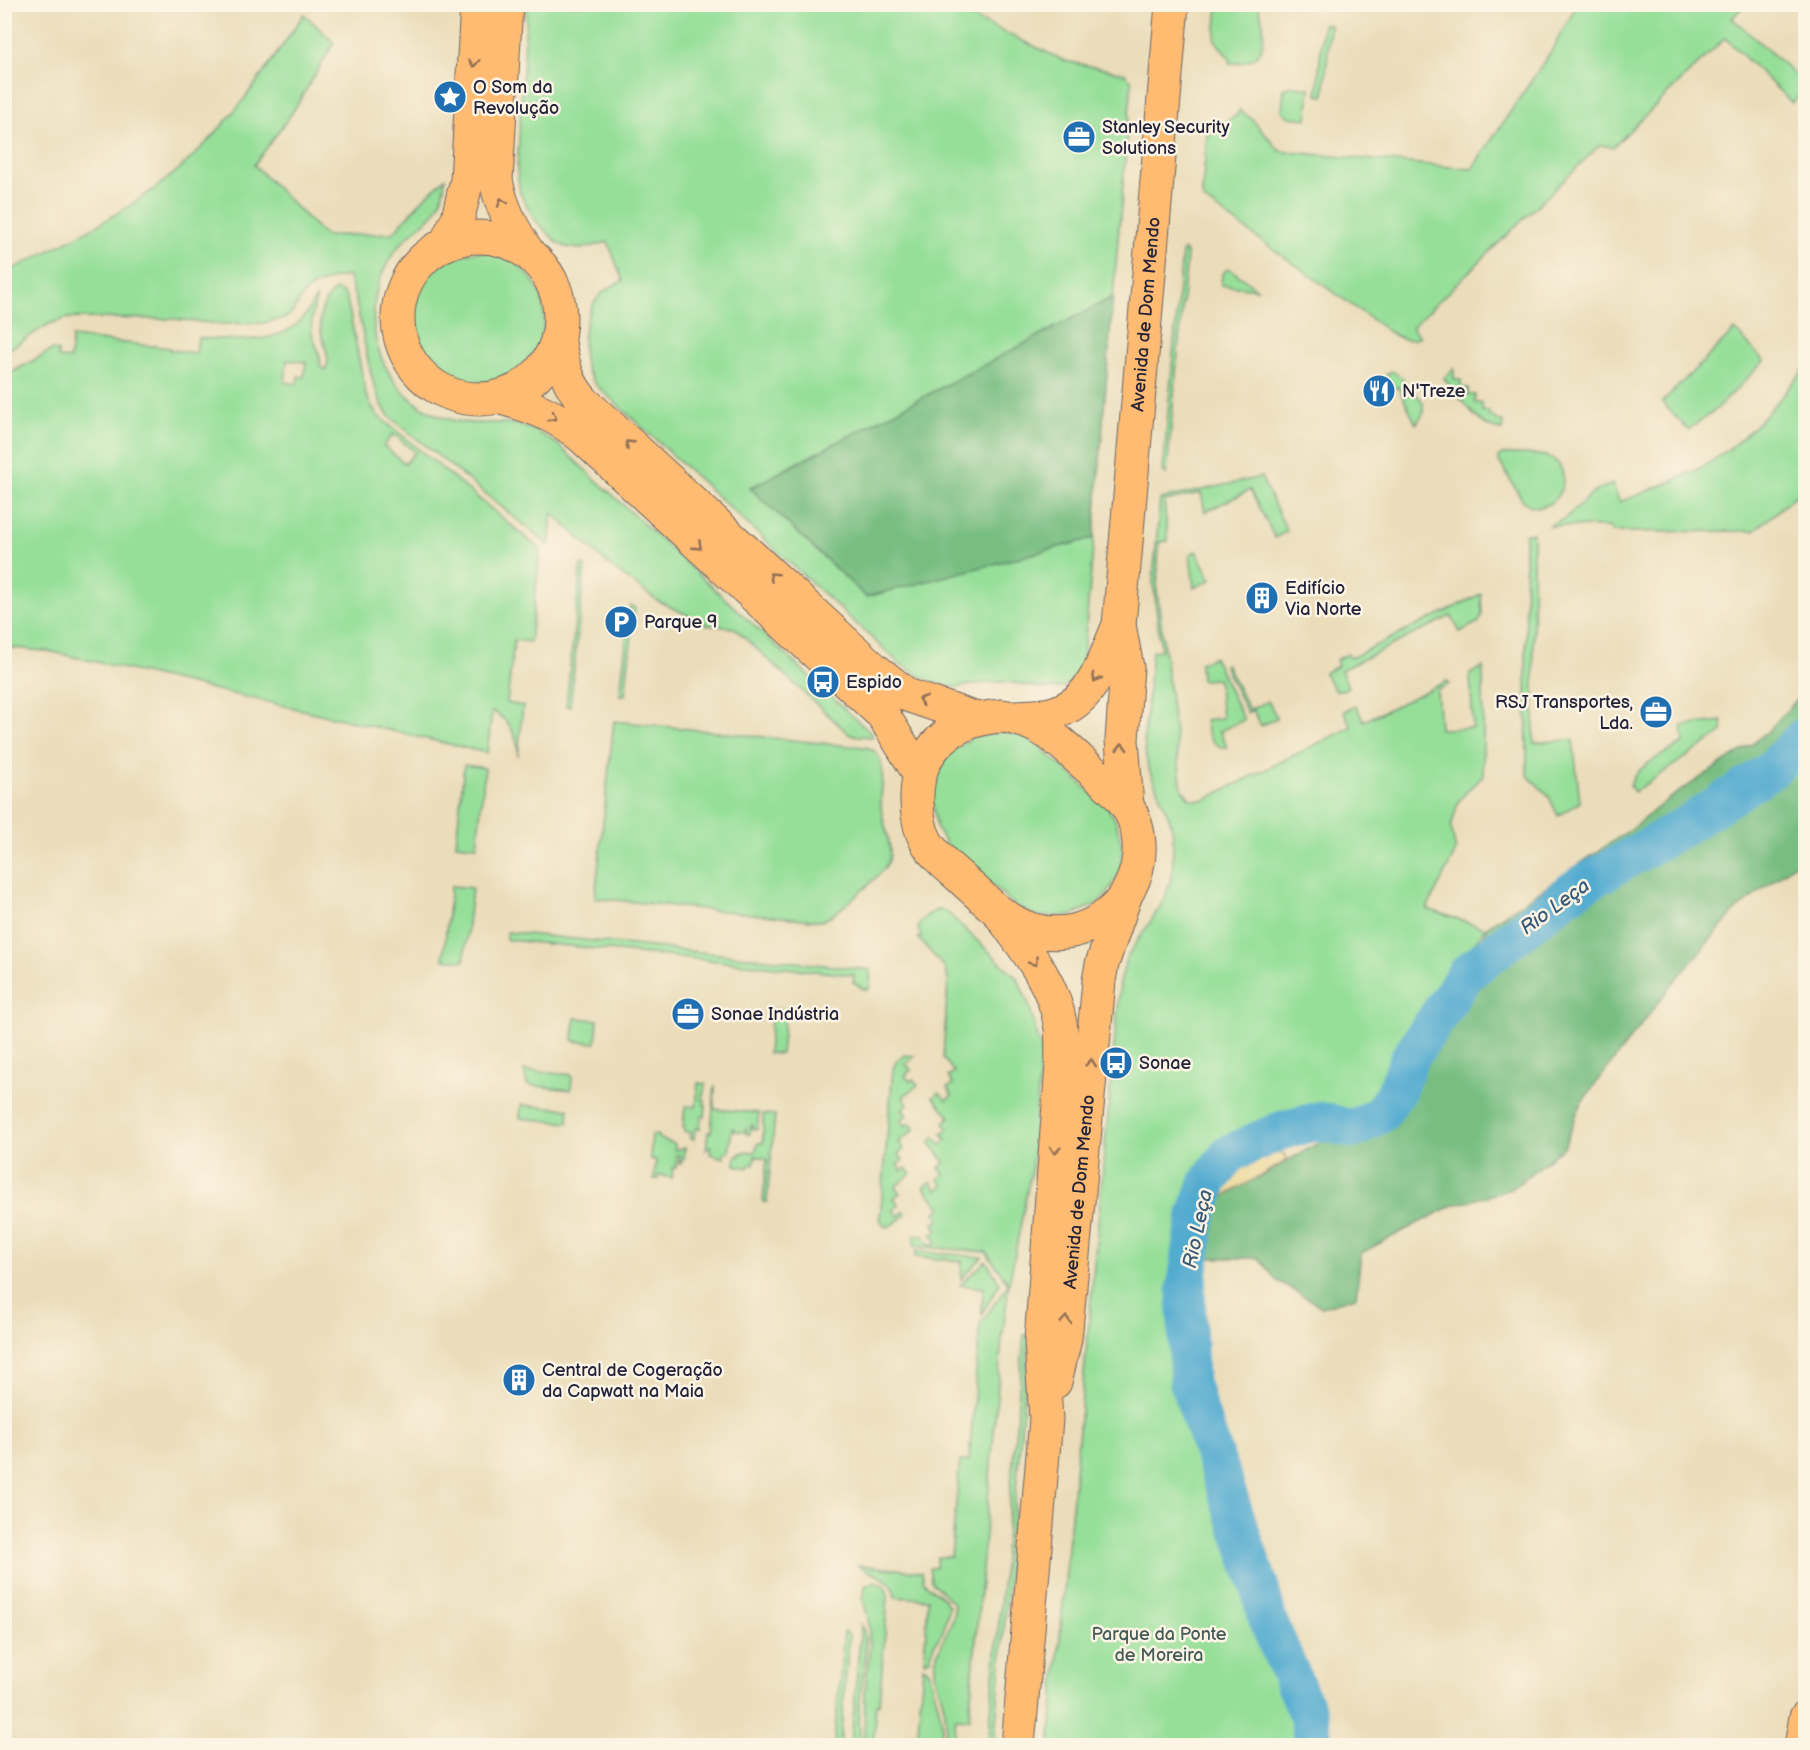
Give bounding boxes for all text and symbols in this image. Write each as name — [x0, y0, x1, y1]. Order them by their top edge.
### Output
one-way arrow — [467, 58, 480, 67]
place label: O Som da Revolução — [473, 77, 559, 119]
place icon: O Som da Revolução — [432, 79, 468, 115]
place label: Stanley Security Solutions — [1102, 117, 1230, 159]
office icon: Stanley Security Solutions — [1061, 119, 1097, 155]
one-way arrow — [497, 198, 509, 209]
street label: Avenida de Dom Mendo — [1127, 216, 1164, 412]
restaurant icon: N'Treze — [1361, 373, 1397, 409]
place label: N'Treze — [1402, 381, 1466, 402]
one-way arrow — [547, 410, 557, 421]
one-way arrow — [625, 440, 636, 451]
one-way arrow — [692, 539, 702, 550]
one-way arrow — [769, 572, 779, 583]
place label: Edifício Via Norte — [1285, 578, 1362, 620]
building icon: Edifício Via Norte — [1244, 580, 1280, 616]
parking icon: Parque 9 — [603, 604, 639, 640]
place label: Parque 9 — [644, 612, 717, 633]
bus stop icon: Espido — [805, 664, 841, 700]
place label: Espido — [846, 672, 902, 693]
one-way arrow — [1091, 672, 1103, 682]
place label: RSJ Transportes, Lda. — [1495, 692, 1633, 734]
office icon: RSJ Transportes, Lda. — [1638, 694, 1674, 730]
one-way arrow — [917, 695, 928, 707]
one-way arrow — [1116, 743, 1129, 752]
water label: Rio Leça — [1516, 874, 1594, 940]
one-way arrow — [1027, 955, 1038, 966]
office icon: Sonae Indústria — [670, 996, 706, 1032]
place label: Sonae Indústria — [711, 1004, 839, 1025]
bus stop icon: Sonae — [1098, 1045, 1134, 1081]
place label: Sonae — [1139, 1053, 1191, 1074]
one-way arrow — [1084, 1059, 1097, 1068]
street label: Avenida de Dom Mendo — [1059, 1094, 1099, 1290]
one-way arrow — [1049, 1145, 1062, 1154]
water label: Rio Leça — [1178, 1187, 1218, 1271]
one-way arrow — [1059, 1316, 1072, 1325]
place label: Central de Cogeração da Capwatt na Maia — [542, 1360, 723, 1402]
building icon: Central de Cogeração da Capwatt na Maia — [501, 1362, 537, 1398]
park label: Parque da Ponte de Moreira — [1092, 1624, 1227, 1666]

